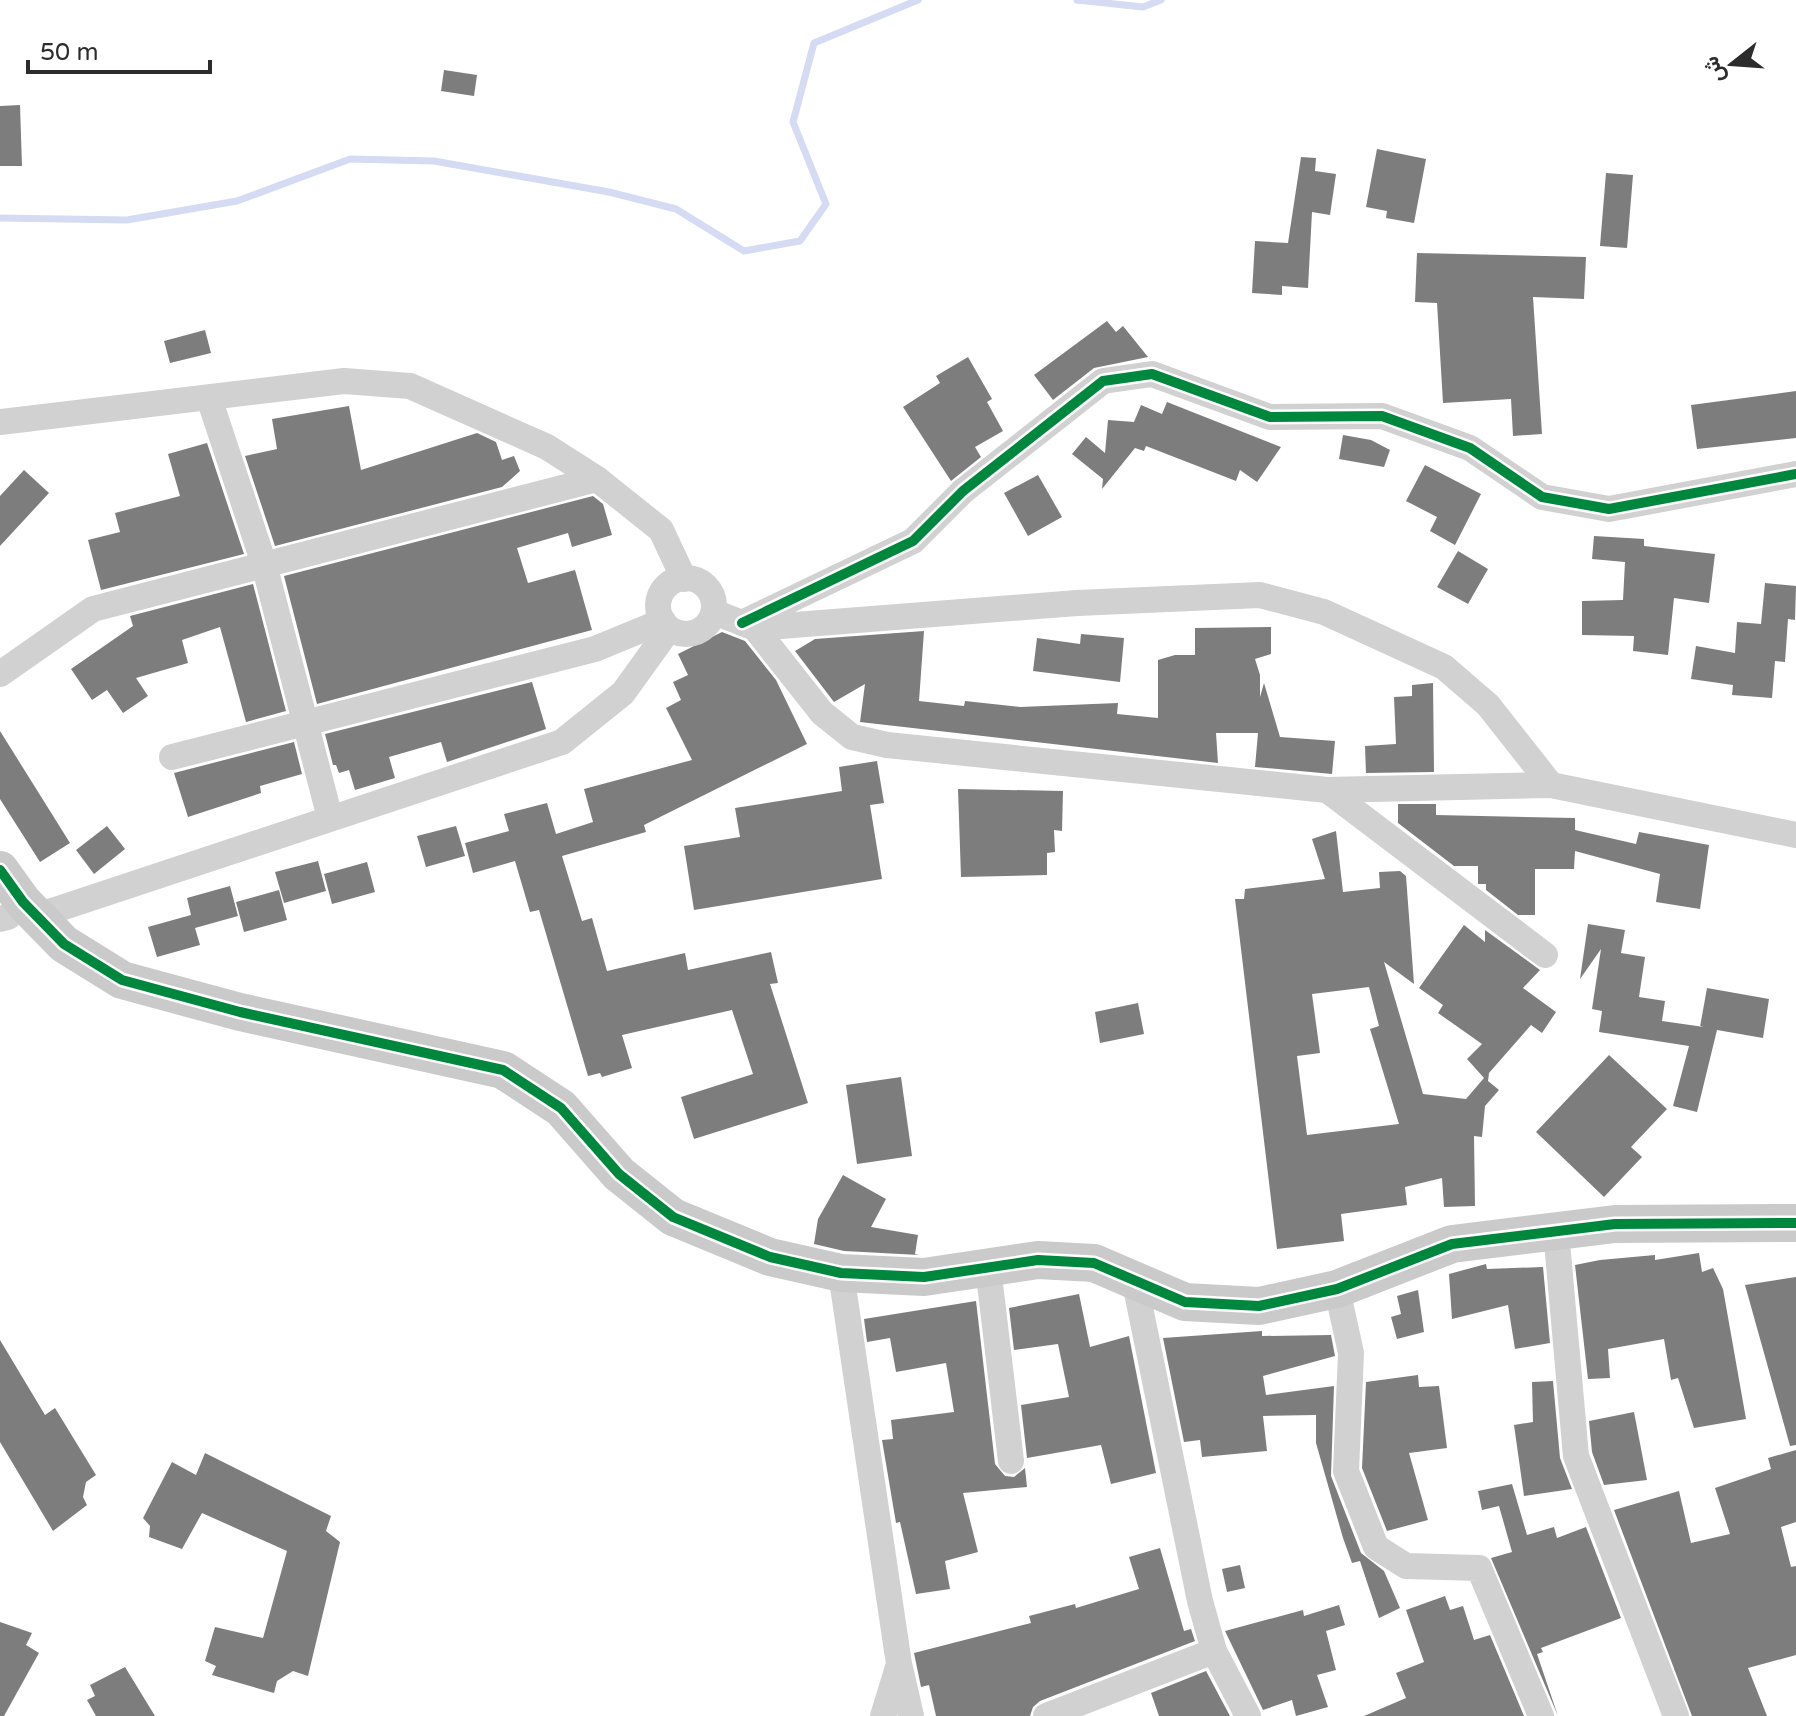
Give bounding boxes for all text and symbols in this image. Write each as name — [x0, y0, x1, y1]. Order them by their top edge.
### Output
scale bar — [28, 24, 210, 74]
north arrow — [1692, 24, 1772, 104]
text: 50 m — [40, 38, 98, 67]
text: ش — [1698, 53, 1730, 86]

